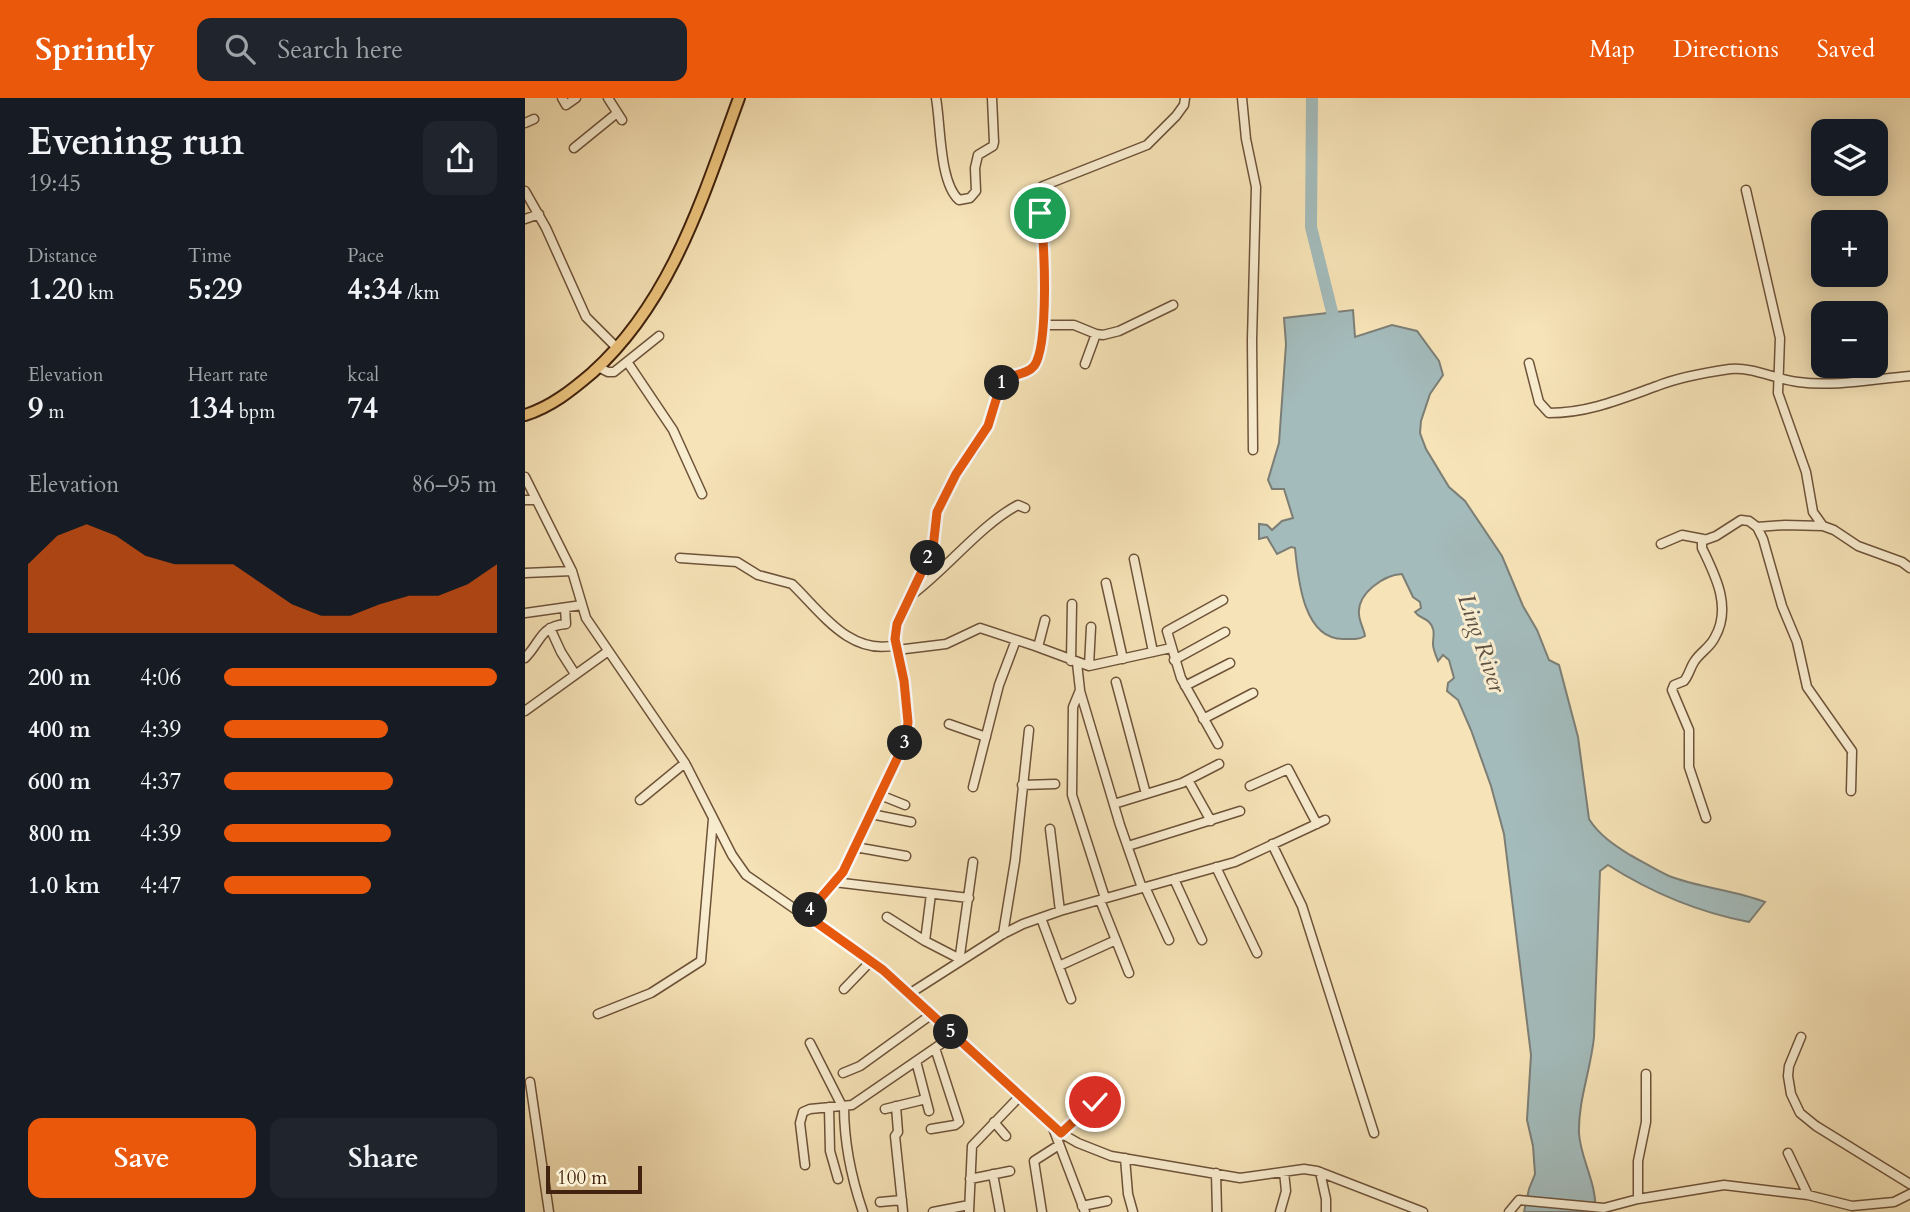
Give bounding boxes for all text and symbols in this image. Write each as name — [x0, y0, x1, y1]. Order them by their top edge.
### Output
search box — [197, 18, 687, 81]
text: Sprintly — [35, 27, 155, 72]
icon: search — [221, 30, 259, 68]
text: Search here — [277, 32, 403, 67]
text: Map — [1589, 33, 1635, 66]
text: Directions — [1673, 33, 1779, 66]
text: Saved — [1817, 33, 1875, 66]
text: Evening run — [28, 116, 244, 168]
map controls — [1811, 119, 1888, 378]
button: layers — [1811, 119, 1888, 196]
button: share — [423, 121, 497, 195]
text: 19:45 — [28, 168, 81, 199]
pin — [1010, 183, 1070, 243]
icon: arrive — [1021, 194, 1059, 232]
button: + — [1811, 210, 1888, 287]
text: Distance — [28, 243, 97, 269]
text: Time — [188, 243, 232, 269]
text: Pace — [347, 243, 384, 269]
text: 1.20 — [28, 269, 83, 310]
text: 5:29 — [188, 269, 242, 310]
text: 4:34 — [347, 269, 402, 310]
text: km — [83, 280, 114, 306]
text: /km — [402, 280, 440, 306]
button: − — [1811, 301, 1888, 378]
text: Elevation — [28, 362, 103, 388]
text: Heart rate — [188, 362, 268, 388]
text: kcal — [347, 362, 379, 388]
pin: 1 — [985, 366, 1019, 400]
text: 1 — [997, 369, 1006, 395]
text: 9 — [28, 388, 43, 429]
text: 134 — [188, 388, 234, 429]
text: 74 — [347, 388, 378, 429]
text: m — [43, 399, 65, 425]
text: bpm — [234, 399, 275, 425]
text: Elevation — [28, 469, 119, 500]
text: 86–95 m — [412, 469, 497, 500]
pin: 2 — [911, 540, 945, 575]
text: 2 — [923, 544, 932, 570]
water label: Ling River — [1449, 589, 1514, 698]
text: 200 m — [28, 662, 91, 693]
text: 4:06 — [140, 662, 181, 693]
text: 400 m — [28, 714, 91, 745]
text: 4:39 — [140, 714, 181, 745]
pin: 3 — [887, 726, 923, 760]
text: 3 — [900, 729, 909, 755]
text: 600 m — [28, 766, 91, 797]
text: 4:37 — [140, 766, 181, 797]
text: 800 m — [28, 818, 91, 849]
text: 4:39 — [140, 818, 181, 849]
text: 1.0 km — [28, 870, 100, 901]
text: 4:47 — [140, 870, 181, 901]
pin: 4 — [793, 892, 827, 928]
text: 4 — [805, 896, 814, 922]
pin: 5 — [933, 1014, 969, 1049]
text: 5 — [946, 1018, 955, 1044]
pin — [1065, 1072, 1125, 1132]
icon: check — [1076, 1083, 1114, 1121]
button: Save — [28, 1118, 256, 1198]
button: Share — [270, 1118, 497, 1198]
scale bar — [546, 1163, 642, 1195]
text: 100 m — [557, 1165, 607, 1191]

